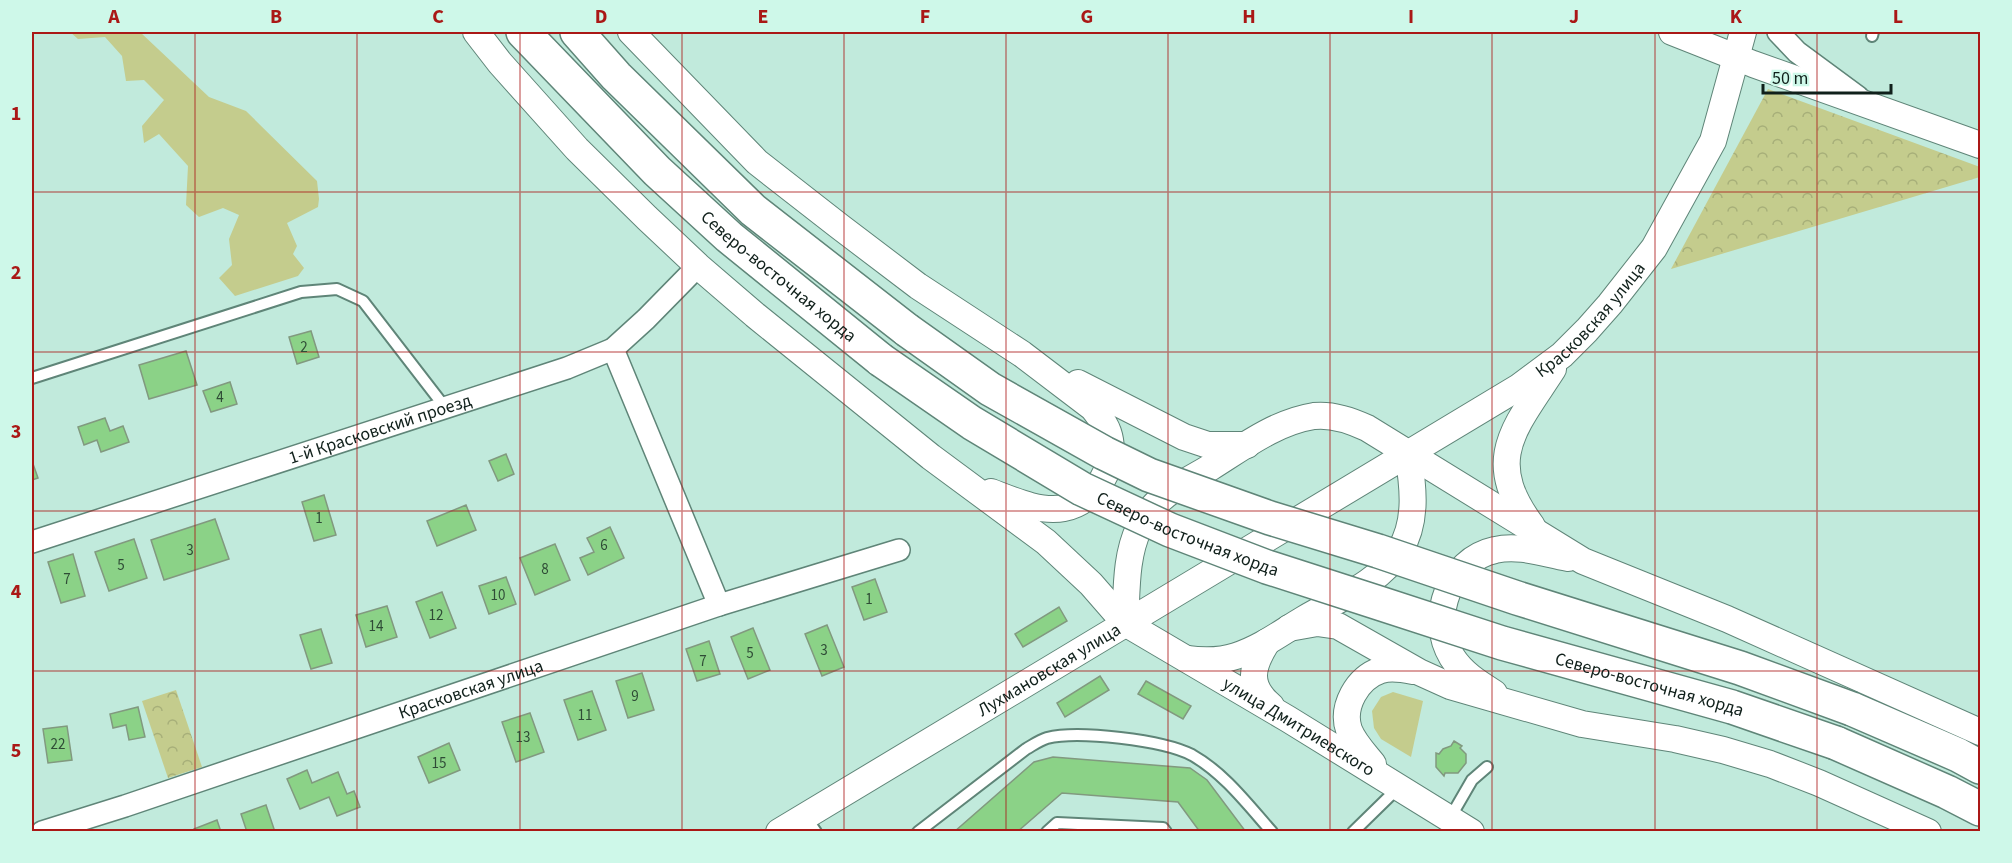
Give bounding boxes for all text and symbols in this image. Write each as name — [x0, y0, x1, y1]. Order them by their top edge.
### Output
text: A — [107, 3, 120, 31]
text: B — [270, 3, 282, 31]
text: C — [432, 3, 444, 31]
text: D — [595, 3, 607, 31]
text: E — [758, 3, 768, 31]
text: F — [920, 3, 930, 31]
text: G — [1081, 3, 1093, 31]
text: H — [1242, 3, 1256, 31]
text: I — [1408, 3, 1414, 31]
text: J — [1569, 3, 1579, 31]
text: K — [1730, 3, 1743, 31]
text: L — [1893, 3, 1903, 31]
scale bar — [1763, 57, 1890, 95]
text: 50 m — [1772, 66, 1808, 91]
text: 1 — [11, 100, 21, 128]
street label: Северо-восточная хорда — [695, 205, 862, 348]
street label: Красковская улица — [1530, 257, 1651, 384]
text: 2 — [11, 259, 21, 287]
house number: 2 — [300, 337, 308, 358]
house number: 4 — [216, 387, 224, 408]
street label: 1-й Красковский проезд — [286, 388, 475, 471]
text: 3 — [11, 418, 21, 446]
street label: Северо-восточная хорда — [1092, 486, 1282, 583]
house number: 1 — [315, 508, 323, 529]
house number: 6 — [600, 535, 608, 556]
house number: 3 — [186, 540, 194, 561]
house number: 5 — [117, 555, 125, 576]
house number: 8 — [541, 559, 549, 580]
house number: 7 — [63, 569, 71, 590]
text: 4 — [11, 578, 22, 606]
house number: 10 — [491, 585, 505, 606]
house number: 1 — [865, 589, 873, 610]
house number: 12 — [429, 605, 443, 626]
house number: 14 — [369, 616, 384, 637]
street label: Лухмановская улица — [973, 617, 1126, 723]
house number: 3 — [820, 640, 828, 661]
house number: 5 — [746, 643, 754, 664]
street label: Северо-восточная хорда — [1552, 646, 1747, 723]
house number: 7 — [699, 651, 707, 672]
street label: Красковская улица — [395, 653, 547, 726]
street label: улица Дмитриевского — [1218, 671, 1379, 783]
house number: 9 — [631, 686, 639, 707]
house number: 11 — [578, 705, 592, 726]
house number: 13 — [516, 727, 530, 748]
house number: 22 — [51, 734, 65, 755]
text: 5 — [11, 737, 21, 765]
house number: 15 — [432, 753, 446, 774]

